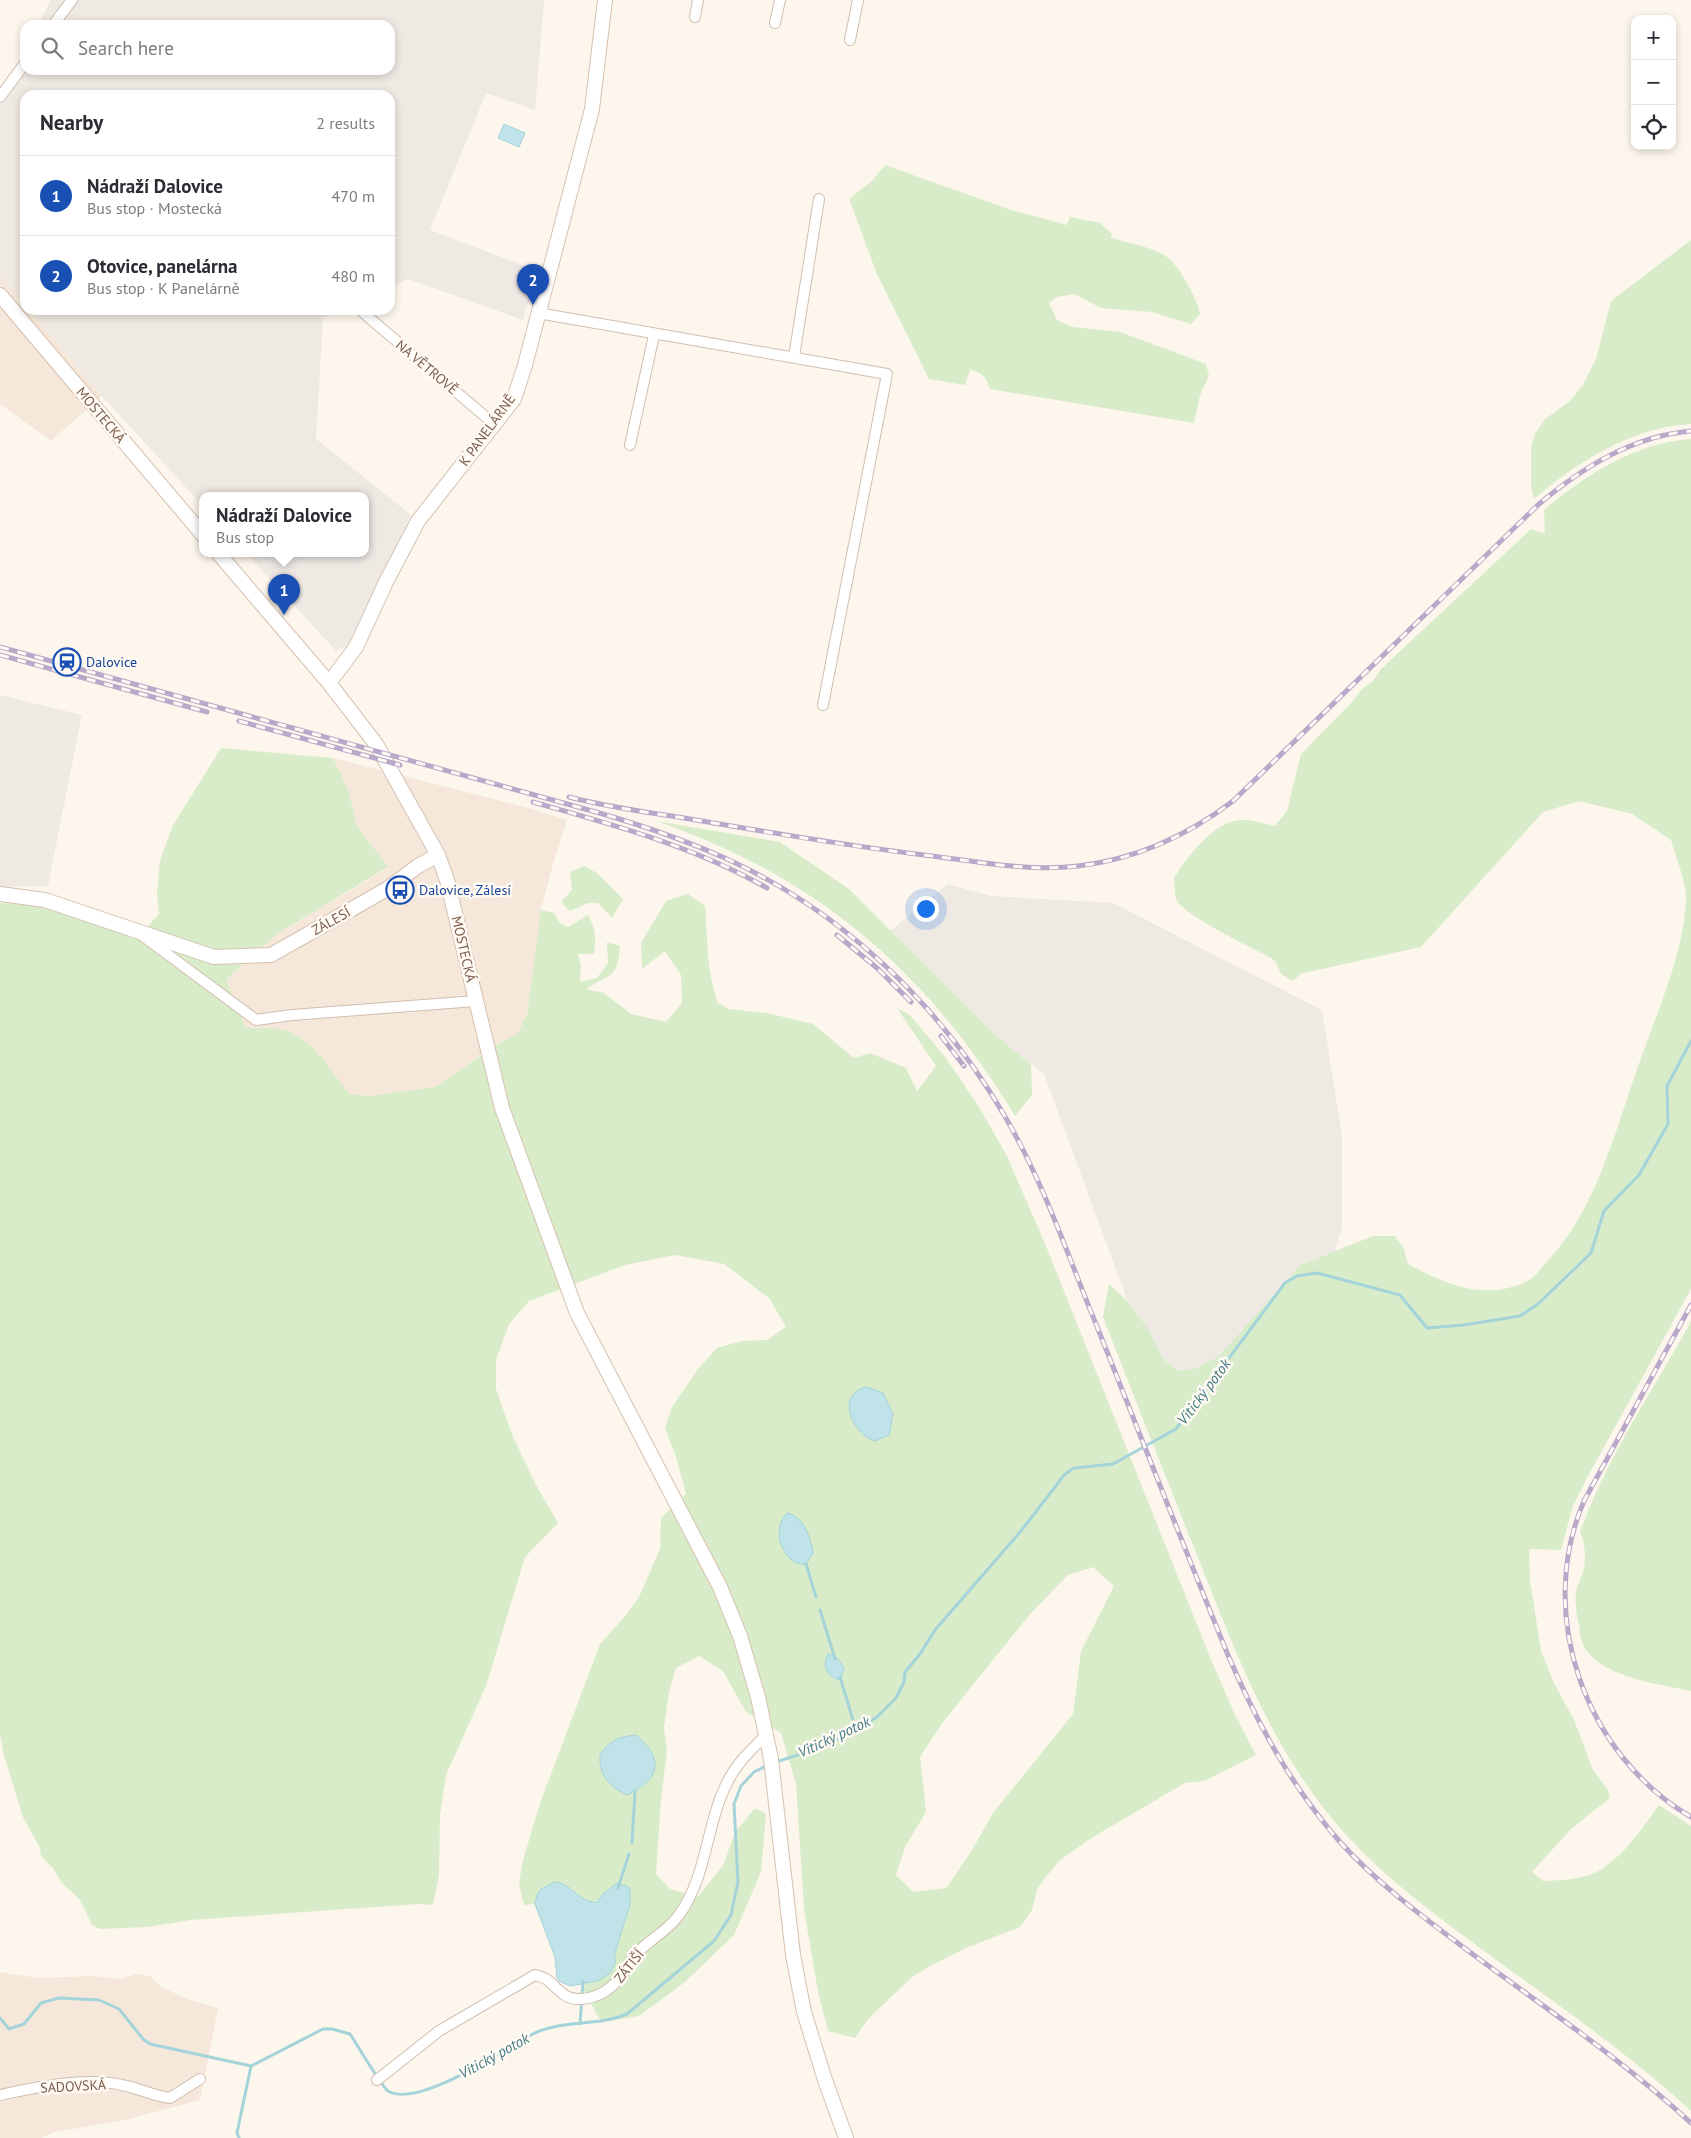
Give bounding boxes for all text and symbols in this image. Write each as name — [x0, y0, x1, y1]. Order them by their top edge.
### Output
map controls — [1631, 15, 1676, 150]
button: + — [1631, 15, 1676, 60]
search box — [20, 20, 395, 75]
icon: search — [38, 34, 66, 62]
text: Search here — [78, 36, 174, 60]
button: − — [1631, 60, 1676, 105]
button: locate — [1631, 105, 1676, 150]
text: Nearby — [40, 109, 103, 136]
text: 2 results — [316, 113, 375, 133]
text: Nádraží Dalovice — [87, 174, 223, 198]
text: 1 — [51, 186, 61, 206]
text: 470 m — [332, 186, 375, 206]
text: Bus stop · Mostecká — [87, 198, 222, 218]
text: Otovice, panelárna — [87, 254, 237, 278]
pin: 2 — [517, 264, 549, 305]
text: 2 — [51, 266, 61, 286]
text: 480 m — [332, 266, 375, 286]
text: Bus stop · K Panelárně — [87, 278, 240, 298]
street label: NA VĚTROVĚ — [392, 336, 462, 398]
street label: MOSTECKÁ — [72, 383, 130, 447]
street label: K PANELÁRNĚ — [455, 390, 519, 470]
popup — [199, 492, 369, 557]
text: Nádraží Dalovice — [216, 503, 352, 527]
text: Bus stop — [216, 527, 274, 547]
pin: 1 — [268, 574, 300, 615]
station icon: Dalovice — [52, 647, 82, 677]
place label: Dalovice — [86, 653, 137, 671]
bus stop icon: Dalovice, Zálesí — [385, 875, 415, 905]
place label: Dalovice, Zálesí — [419, 881, 511, 899]
your location — [913, 896, 939, 922]
street label: ZÁLESÍ — [308, 903, 354, 939]
street label: MOSTECKÁ — [448, 914, 481, 985]
water label: Vitický potok — [1173, 1354, 1235, 1428]
water label: Vitický potok — [795, 1711, 874, 1762]
street label: ZÁTIŠÍ — [610, 1945, 649, 1986]
water label: Vitický potok — [455, 2028, 533, 2083]
street label: SADOVSKÁ — [40, 2075, 107, 2097]

